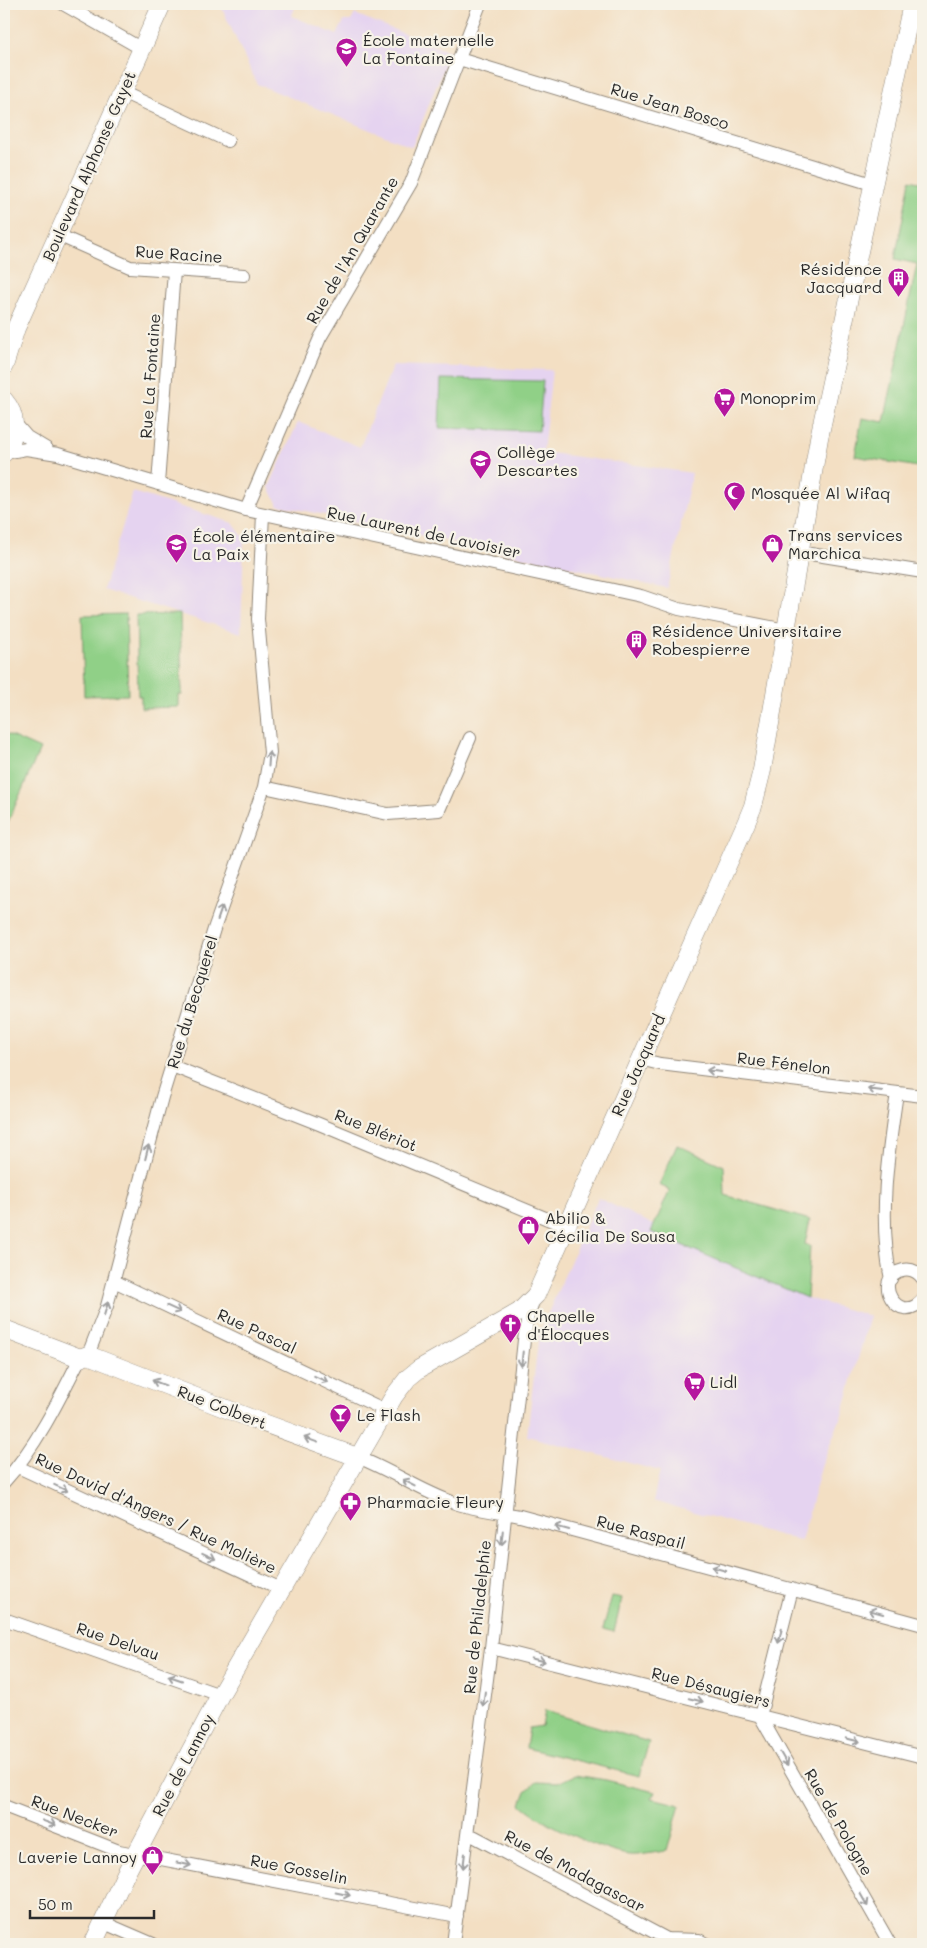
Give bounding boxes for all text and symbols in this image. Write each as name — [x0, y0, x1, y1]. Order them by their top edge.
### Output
place label: École maternelle La Fontaine — [363, 29, 495, 68]
school or university icon: École maternelle La Fontaine — [335, 37, 359, 68]
street label: Boulevard Alphonse Gayet — [37, 67, 140, 264]
street label: Rue Jean Bosco — [608, 78, 732, 134]
street label: Rue de l'An Quarante — [301, 172, 402, 327]
street label: Rue Racine — [135, 240, 223, 267]
place label: Résidence Jacquard — [801, 258, 882, 297]
building icon: Résidence Jacquard — [886, 266, 910, 297]
street label: Rue La Fontaine — [135, 313, 164, 439]
supermarket icon: Monoprim — [712, 386, 736, 417]
place label: Monoprim — [740, 387, 816, 408]
place label: Collège Descartes — [497, 441, 578, 480]
school or university icon: Collège Descartes — [469, 449, 493, 480]
mosque icon: Mosquée Al Wifaq — [723, 481, 747, 512]
place label: Mosquée Al Wifaq — [751, 482, 891, 503]
street label: Rue Laurent de Lavoisier — [326, 501, 523, 562]
place label: Trans services Marchica — [788, 524, 903, 563]
place label: École élémentaire La Paix — [193, 525, 335, 564]
shop icon: Trans services Marchica — [760, 532, 784, 563]
school or university icon: École élémentaire La Paix — [165, 533, 189, 564]
place label: Résidence Universitaire Robespierre — [652, 620, 842, 659]
building icon: Résidence Universitaire Robespierre — [624, 628, 648, 659]
one-way arrow — [265, 751, 274, 767]
one-way arrow — [216, 906, 225, 921]
street label: Rue du Becquerel — [161, 933, 222, 1071]
street label: Rue Jacquard — [606, 1011, 669, 1119]
street label: Rue Fénelon — [736, 1046, 832, 1079]
one-way arrow — [706, 1066, 722, 1076]
one-way arrow — [867, 1085, 883, 1095]
street label: Rue Blériot — [332, 1103, 421, 1156]
one-way arrow — [143, 1145, 152, 1161]
place label: Abilio & Cécilia De Sousa — [545, 1207, 676, 1246]
shop icon: Abilio & Cécilia De Sousa — [517, 1215, 541, 1246]
one-way arrow — [101, 1302, 111, 1318]
street label: Rue Pascal — [214, 1303, 300, 1358]
one-way arrow — [166, 1305, 181, 1314]
place label: Chapelle d'Élocques — [527, 1305, 609, 1344]
church icon: Chapelle d'Élocques — [499, 1313, 523, 1344]
one-way arrow — [517, 1351, 527, 1367]
supermarket icon: Lidl — [682, 1370, 706, 1401]
place label: Lidl — [710, 1371, 737, 1392]
one-way arrow — [313, 1375, 328, 1384]
one-way arrow — [152, 1377, 167, 1387]
street label: Rue Colbert — [174, 1380, 270, 1433]
bar icon: Le Flash — [329, 1403, 353, 1434]
place label: Le Flash — [357, 1404, 420, 1425]
one-way arrow — [304, 1435, 319, 1444]
street label: Rue David d'Angers / Rue Molière — [32, 1447, 280, 1578]
one-way arrow — [402, 1478, 417, 1487]
one-way arrow — [54, 1483, 69, 1493]
pharmacy icon: Pharmacie Fleury — [339, 1490, 363, 1521]
place label: Pharmacie Fleury — [367, 1491, 504, 1512]
street label: Rue Raspail — [595, 1510, 688, 1553]
one-way arrow — [555, 1522, 571, 1532]
one-way arrow — [497, 1530, 507, 1546]
street label: Rue de Philadelphie — [458, 1539, 495, 1695]
one-way arrow — [201, 1551, 216, 1561]
one-way arrow — [712, 1564, 728, 1574]
one-way arrow — [869, 1606, 885, 1616]
street label: Rue Delvau — [74, 1617, 162, 1664]
one-way arrow — [775, 1628, 784, 1644]
one-way arrow — [530, 1655, 546, 1665]
street label: Rue Désaugiers — [650, 1662, 773, 1711]
one-way arrow — [167, 1673, 183, 1682]
one-way arrow — [479, 1691, 489, 1707]
one-way arrow — [687, 1695, 703, 1705]
street label: Rue de Lannoy — [147, 1710, 218, 1820]
one-way arrow — [845, 1735, 861, 1745]
one-way arrow — [779, 1751, 789, 1765]
street label: Rue de Pologne — [800, 1765, 879, 1879]
street label: Rue Necker — [29, 1789, 122, 1842]
one-way arrow — [41, 1819, 56, 1829]
street label: Rue de Madagascar — [501, 1825, 649, 1917]
shop icon: Laverie Lannoy — [141, 1845, 165, 1876]
place label: Laverie Lannoy — [18, 1846, 137, 1867]
street label: Rue Gosselin — [249, 1849, 349, 1888]
one-way arrow — [459, 1852, 469, 1868]
one-way arrow — [175, 1859, 191, 1869]
scale bar — [30, 1888, 154, 1920]
one-way arrow — [335, 1889, 351, 1899]
one-way arrow — [860, 1892, 870, 1907]
text: 50 m — [38, 1894, 73, 1914]

